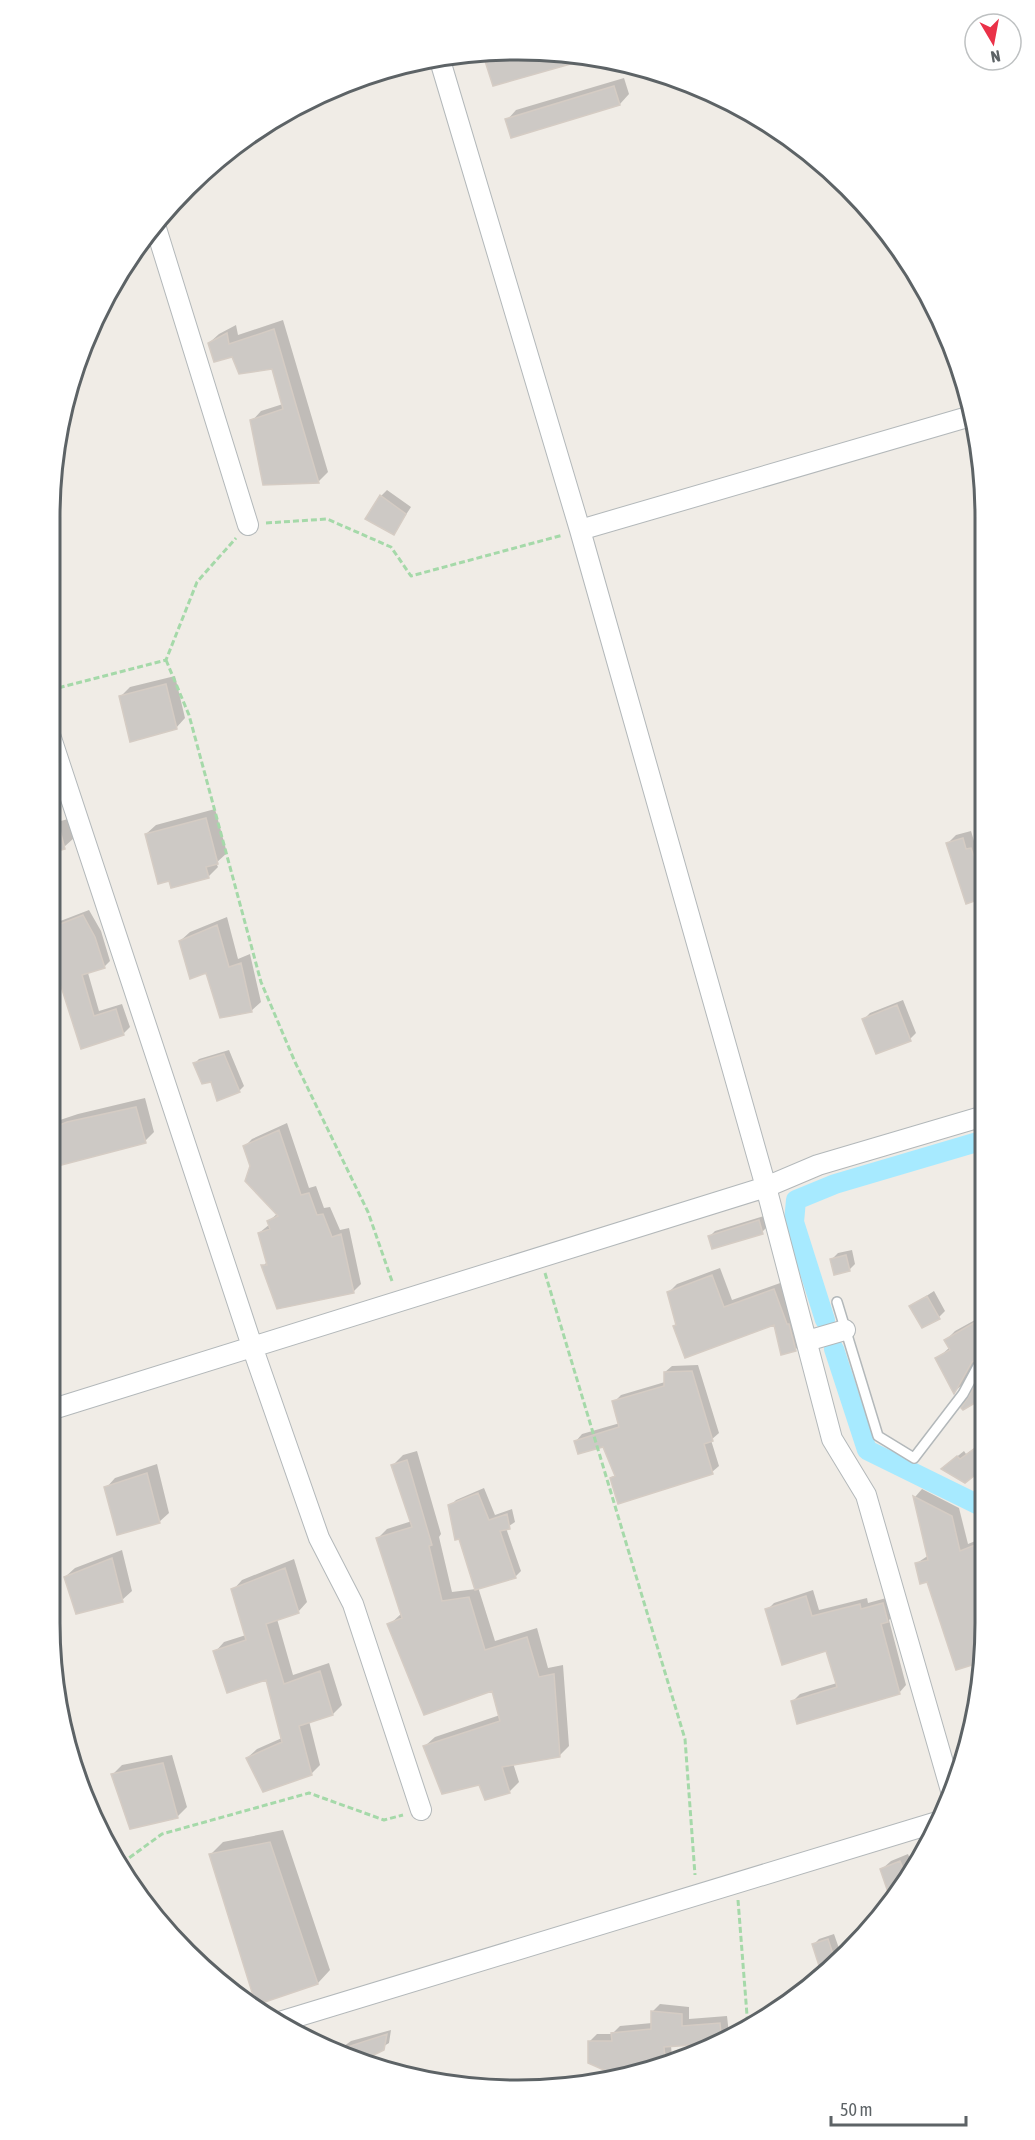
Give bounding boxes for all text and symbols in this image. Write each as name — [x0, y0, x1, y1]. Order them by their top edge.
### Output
north arrow — [963, 12, 1023, 72]
text: N — [989, 47, 1002, 66]
scale bar — [831, 2089, 966, 2127]
text: 50 m — [840, 2099, 872, 2120]

